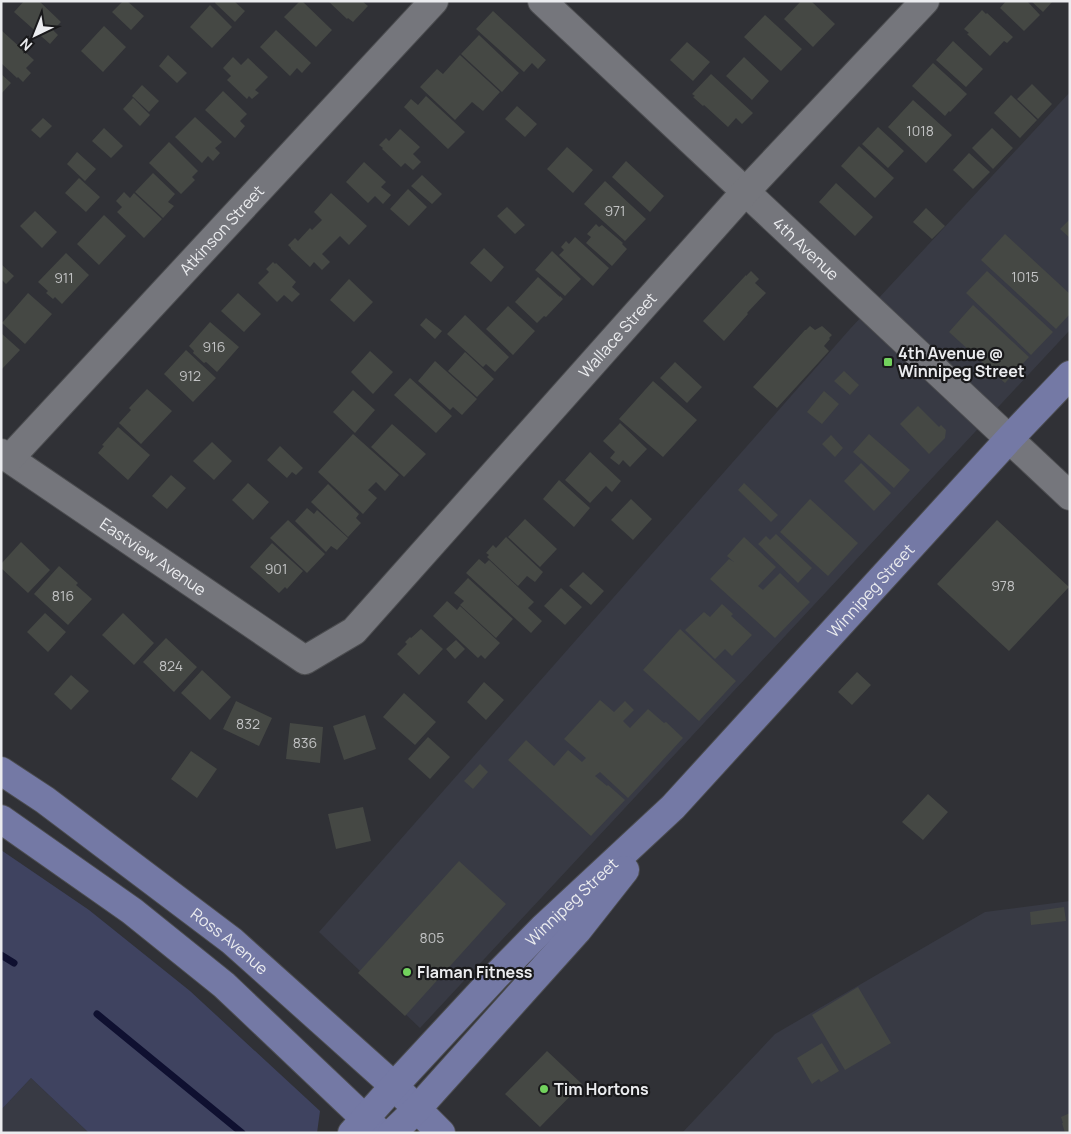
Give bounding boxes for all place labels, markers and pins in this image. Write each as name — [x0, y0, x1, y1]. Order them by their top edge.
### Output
place label: 4th Avenue @ Winnipeg Street — [898, 342, 1025, 382]
marker: 4th Avenue @ Winnipeg Street — [882, 356, 894, 368]
place label: Flaman Fitness — [417, 961, 533, 983]
marker: Flaman Fitness — [401, 966, 413, 978]
place label: Tim Hortons — [554, 1078, 649, 1100]
marker: Tim Hortons — [538, 1083, 550, 1095]

